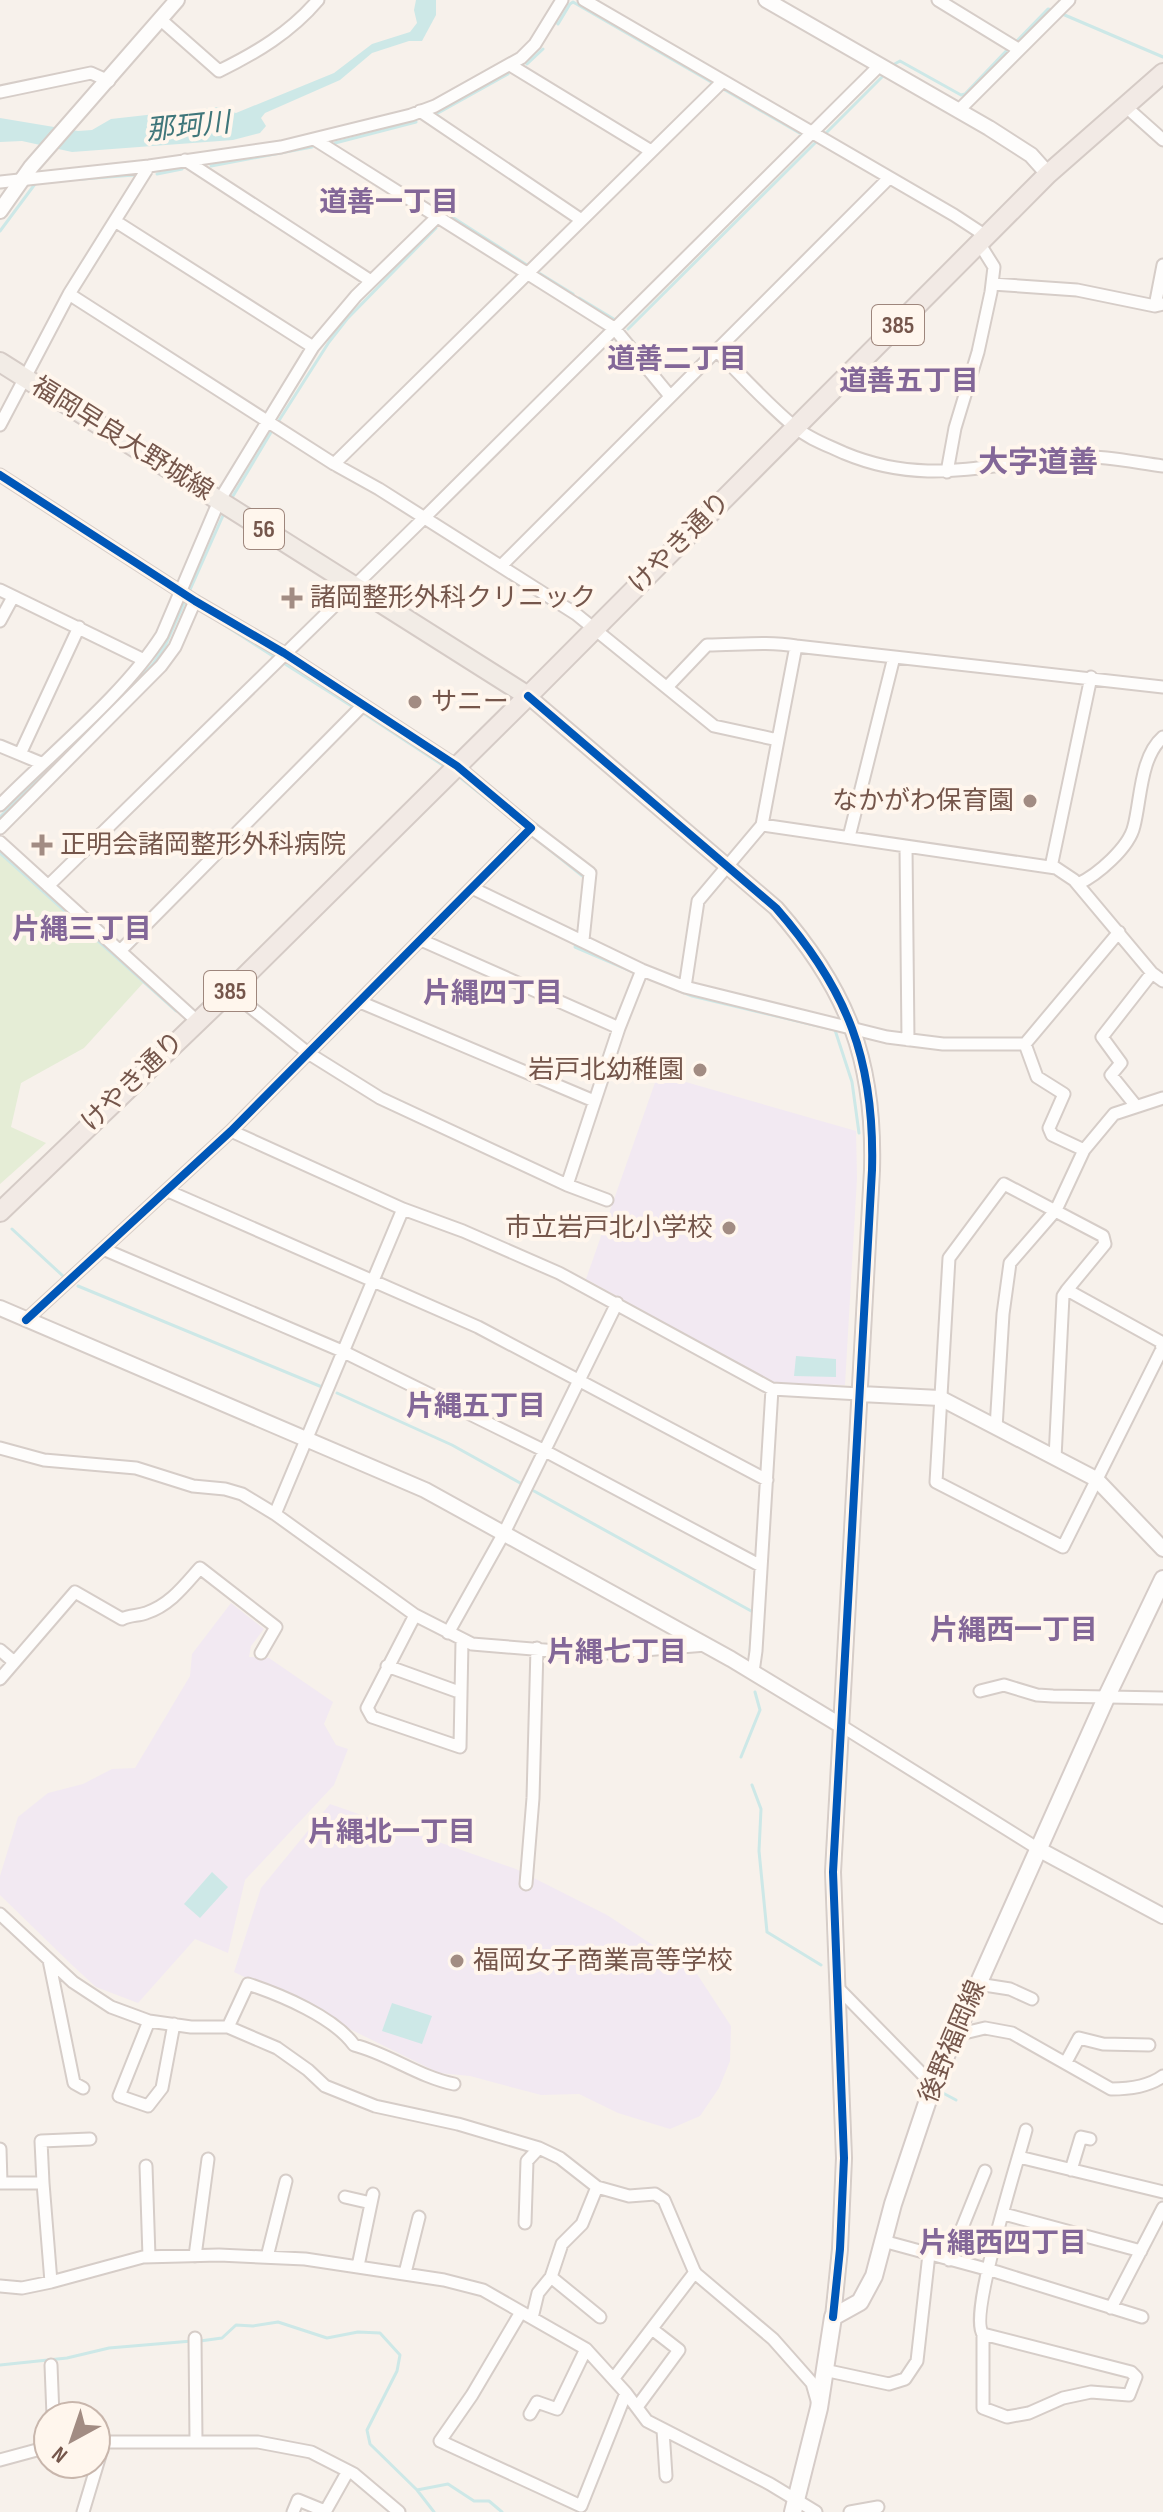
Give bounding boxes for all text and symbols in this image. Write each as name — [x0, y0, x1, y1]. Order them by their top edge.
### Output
water label: 那珂川 — [144, 106, 234, 148]
district label: 道善一丁目 — [319, 186, 459, 219]
road number: 385 — [872, 305, 924, 345]
district label: 道善二丁目 — [607, 343, 747, 376]
district label: 道善五丁目 — [839, 365, 979, 398]
street label: 福岡早良大野城線 — [26, 371, 218, 507]
district label: 大字道善 — [978, 445, 1098, 481]
street label: けやき通り — [623, 486, 737, 600]
road number: 56 — [244, 509, 284, 549]
place label: 諸岡整形外科クリニック — [310, 583, 596, 614]
marker: 諸岡整形外科クリニック — [281, 587, 303, 609]
place label: サニー — [431, 687, 509, 718]
marker: サニー — [406, 693, 424, 711]
place label: なかがわ保育園 — [832, 786, 1014, 817]
marker: なかがわ保育園 — [1021, 792, 1039, 810]
place label: 正明会諸岡整形外科病院 — [60, 830, 346, 861]
marker: 正明会諸岡整形外科病院 — [31, 834, 53, 856]
district label: 片縄三丁目 — [12, 913, 152, 946]
road number: 385 — [204, 971, 256, 1011]
district label: 片縄四丁目 — [423, 977, 563, 1010]
street label: けやき通り — [75, 1026, 191, 1138]
place label: 岩戸北幼稚園 — [528, 1055, 684, 1086]
marker: 岩戸北幼稚園 — [691, 1061, 709, 1079]
place label: 市立岩戸北小学校 — [505, 1213, 713, 1244]
marker: 市立岩戸北小学校 — [720, 1219, 738, 1237]
district label: 片縄五丁目 — [406, 1390, 546, 1423]
district label: 片縄西一丁目 — [930, 1614, 1098, 1647]
district label: 片縄七丁目 — [547, 1636, 687, 1669]
district label: 片縄北一丁目 — [308, 1816, 476, 1849]
place label: 福岡女子商業高等学校 — [473, 1946, 733, 1977]
marker: 福岡女子商業高等学校 — [448, 1952, 466, 1970]
street label: 後野福岡線 — [913, 1976, 993, 2108]
district label: 片縄西四丁目 — [919, 2227, 1087, 2260]
north arrow — [32, 2400, 112, 2480]
text: N — [47, 2440, 73, 2468]

